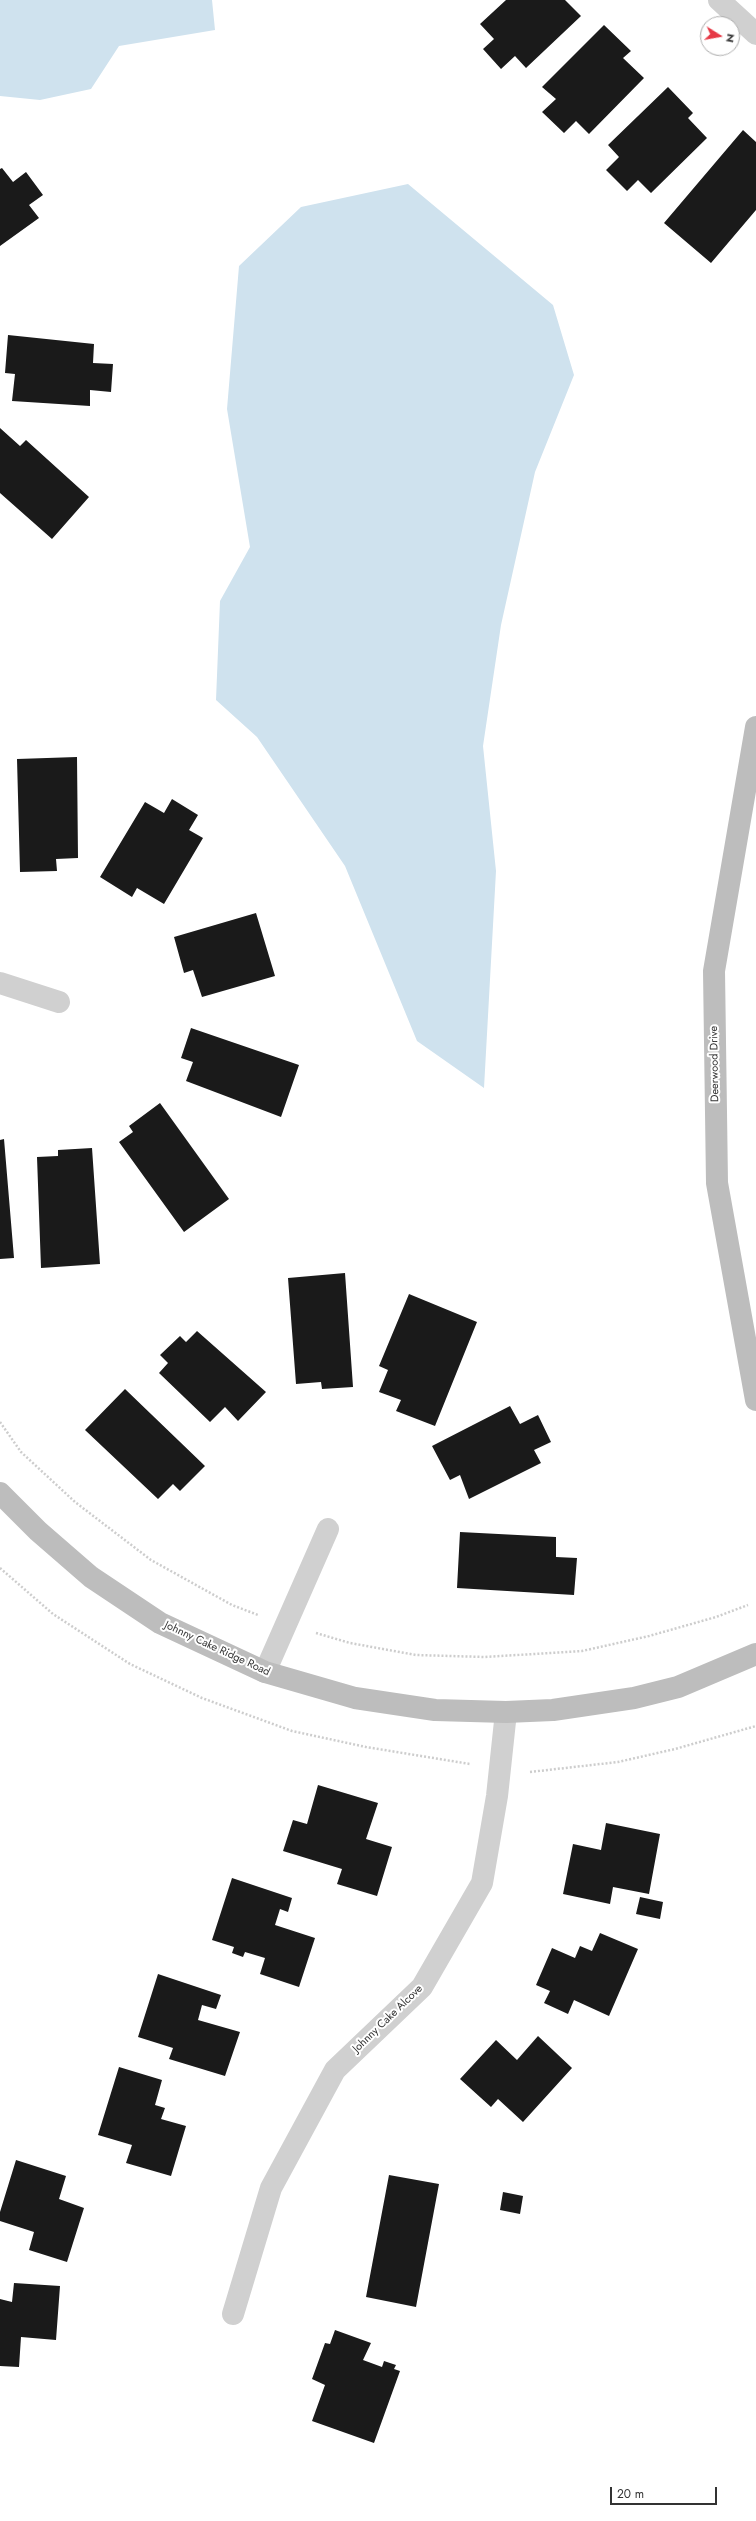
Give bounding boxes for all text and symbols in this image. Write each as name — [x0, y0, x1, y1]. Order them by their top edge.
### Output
north arrow — [700, 16, 740, 56]
text: N — [722, 32, 739, 44]
street label: Deerwood Drive — [708, 1026, 722, 1102]
street label: Johnny Cake Ridge Road — [162, 1619, 272, 1679]
street label: Johnny Cake Alcove — [350, 1982, 426, 2056]
scale bar — [612, 2479, 719, 2505]
text: 20 m — [617, 2485, 644, 2503]

